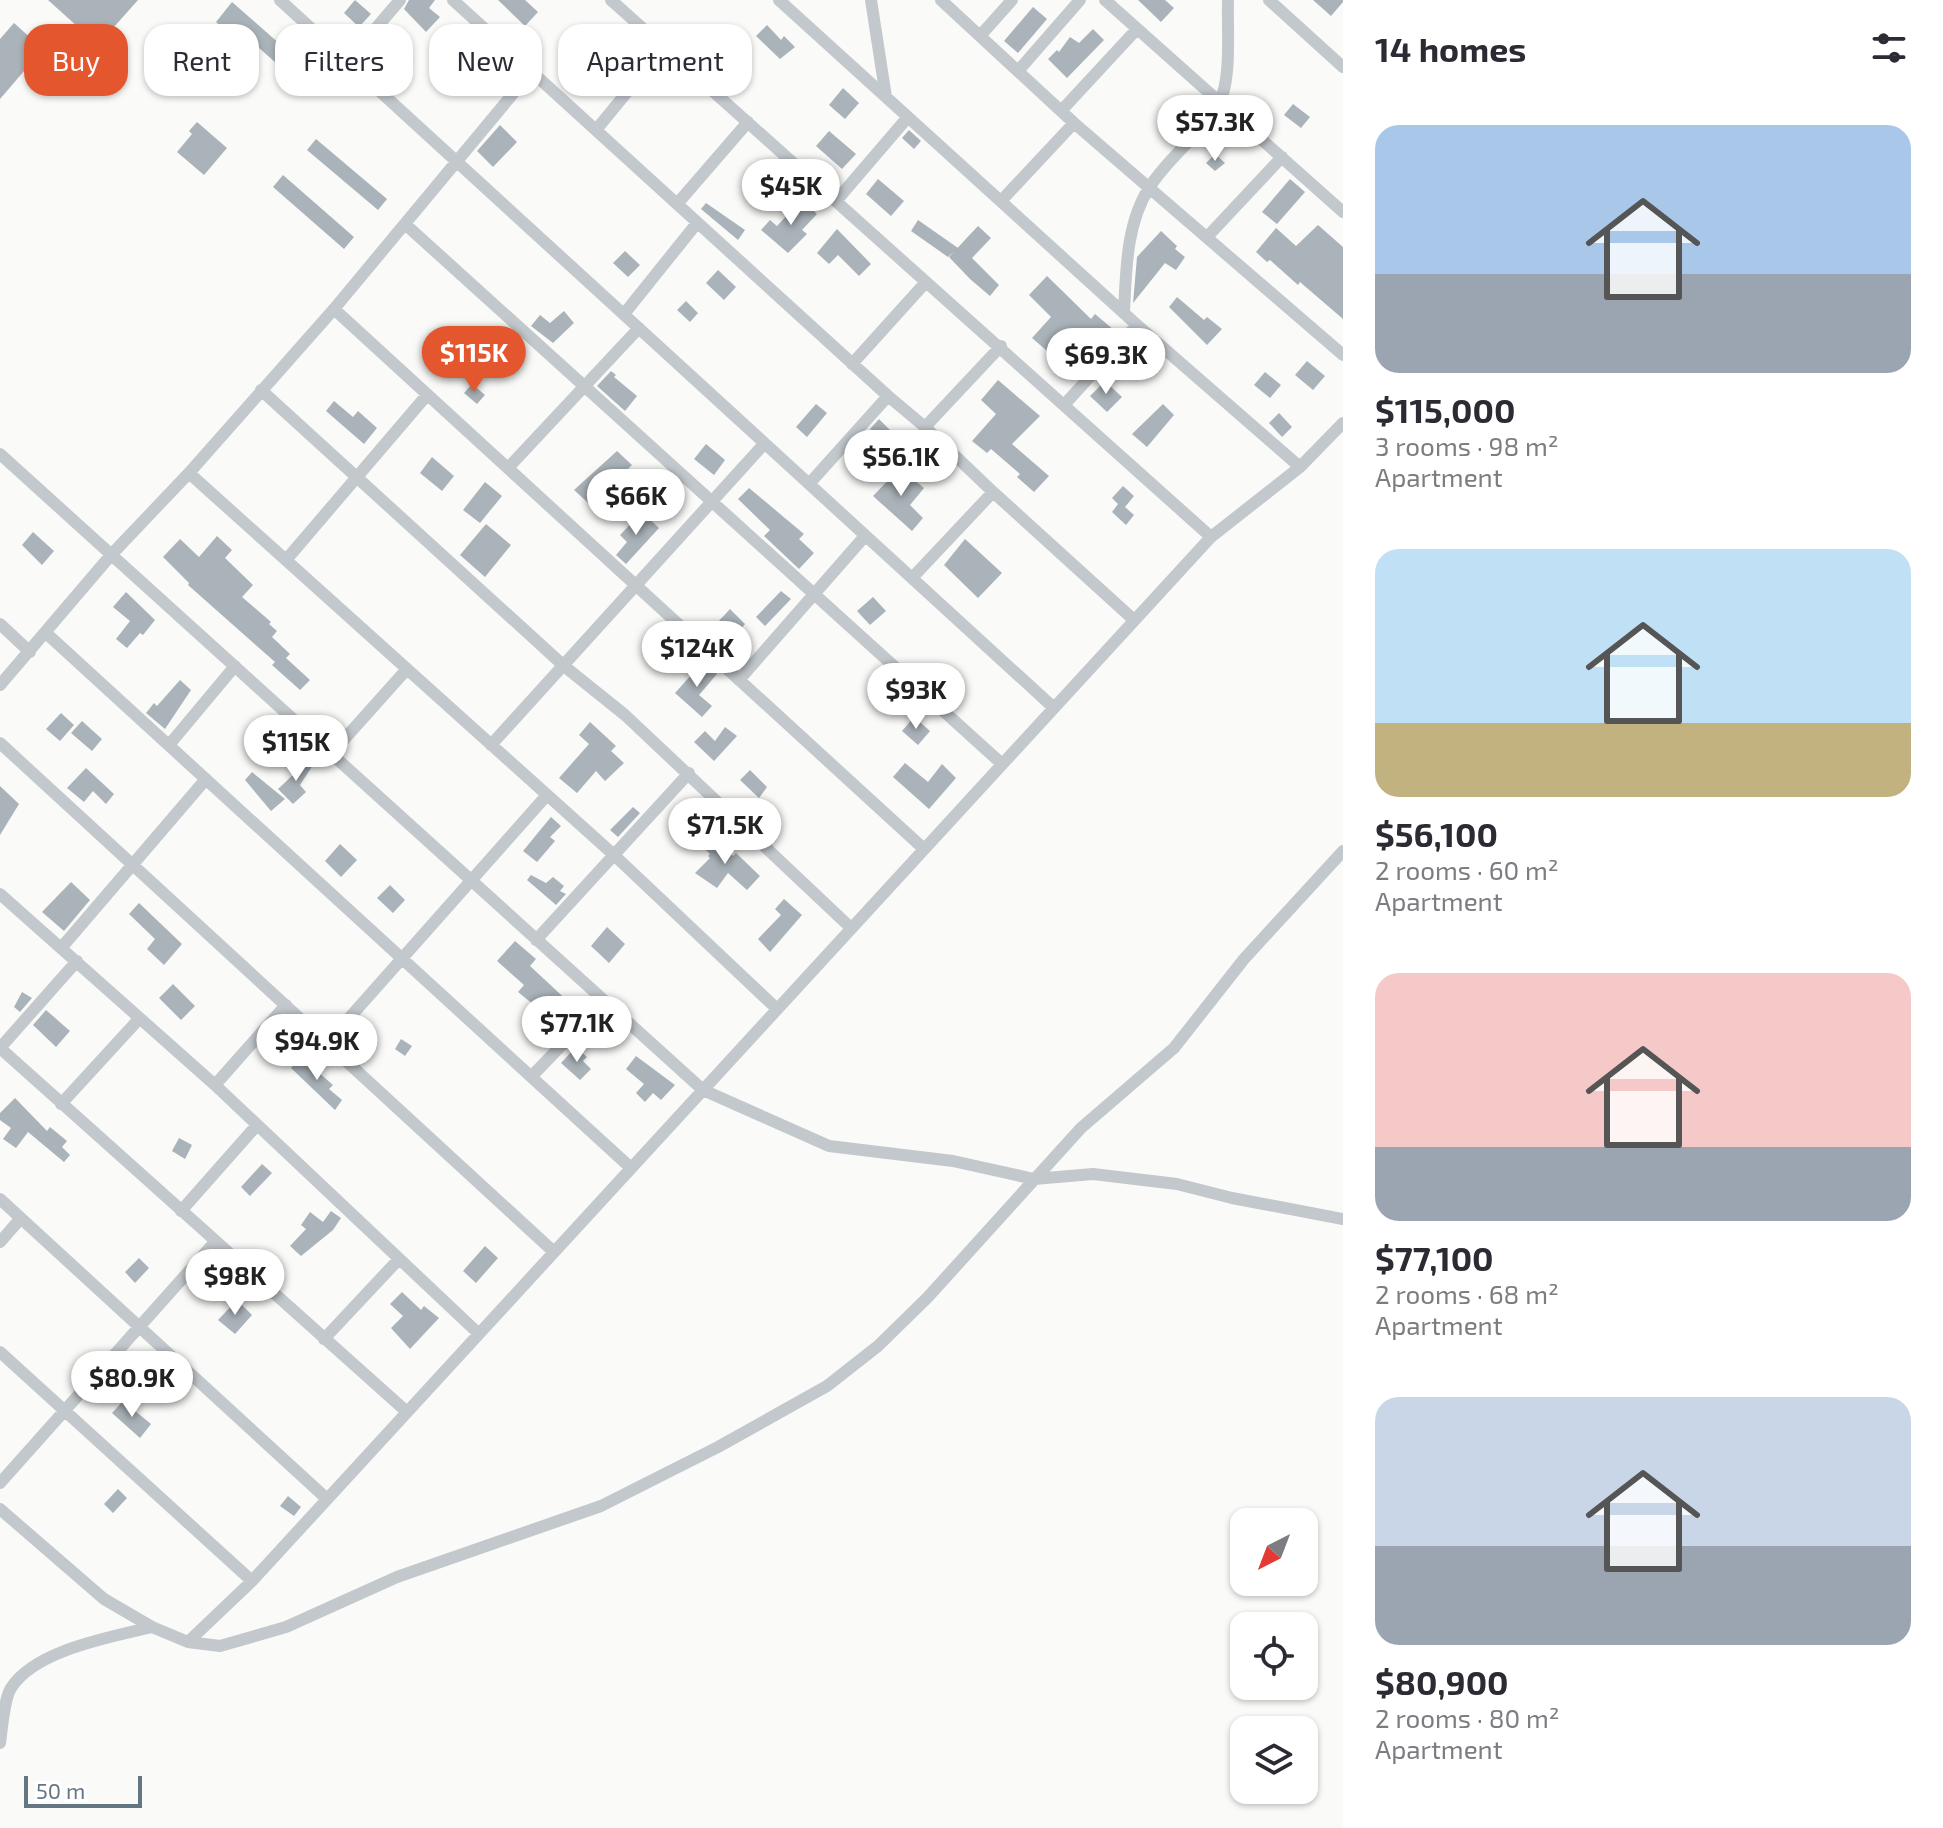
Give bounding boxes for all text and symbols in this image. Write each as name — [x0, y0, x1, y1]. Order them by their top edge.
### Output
chip: Buy — [24, 24, 128, 96]
chip: Rent — [144, 24, 259, 96]
chip: Filters — [275, 24, 413, 96]
chip: New — [429, 24, 542, 96]
chip: Apartment — [558, 24, 752, 96]
icon: filters — [1867, 26, 1911, 70]
text: 14 homes — [1375, 28, 1526, 69]
pin: $57.3K — [1150, 95, 1280, 163]
text: $57.3K — [1175, 105, 1255, 136]
pin: $45K — [744, 159, 838, 227]
text: $45K — [760, 169, 822, 200]
icon: home — [1571, 177, 1715, 321]
pin: $115K — [418, 326, 530, 394]
pin: $69.3K — [1041, 328, 1171, 396]
text: $115K — [440, 336, 508, 367]
text: $69.3K — [1064, 338, 1148, 369]
text: $115,000 — [1375, 389, 1515, 430]
pin: $56.1K — [836, 430, 966, 498]
text: 3 rooms · 98 m² — [1375, 430, 1559, 461]
text: $56.1K — [862, 440, 940, 471]
text: Apartment — [1375, 461, 1503, 492]
pin: $66K — [589, 469, 683, 537]
text: $66K — [605, 479, 667, 510]
icon: home — [1571, 601, 1715, 745]
pin: $124K — [641, 621, 753, 689]
text: $124K — [660, 631, 734, 662]
pin: $93K — [869, 663, 963, 731]
text: $93K — [885, 673, 947, 704]
pin: $115K — [240, 715, 352, 783]
text: $115K — [262, 725, 330, 756]
pin: $71.5K — [660, 798, 790, 866]
text: $71.5K — [686, 808, 764, 839]
text: $56,100 — [1375, 813, 1498, 854]
text: 2 rooms · 60 m² — [1375, 854, 1559, 885]
text: Apartment — [1375, 885, 1503, 916]
pin: $77.1K — [512, 996, 642, 1064]
text: $77.1K — [540, 1006, 614, 1037]
pin: $94.9K — [252, 1014, 382, 1082]
text: $94.9K — [274, 1024, 360, 1055]
icon: home — [1571, 1025, 1715, 1169]
text: $77,100 — [1375, 1237, 1494, 1278]
pin: $98K — [188, 1249, 282, 1317]
text: $98K — [203, 1259, 267, 1290]
text: 2 rooms · 68 m² — [1375, 1278, 1559, 1309]
text: Apartment — [1375, 1309, 1503, 1340]
pin: $80.9K — [67, 1351, 197, 1419]
text: $80.9K — [89, 1361, 175, 1392]
icon: home — [1571, 1449, 1715, 1593]
north arrow — [1230, 1508, 1318, 1596]
map controls — [1230, 1508, 1318, 1804]
button: locate — [1230, 1612, 1318, 1700]
text: $80,900 — [1375, 1661, 1509, 1702]
text: 2 rooms · 80 m² — [1375, 1702, 1560, 1733]
button: layers — [1230, 1716, 1318, 1804]
text: Apartment — [1375, 1733, 1503, 1764]
scale bar — [24, 1772, 142, 1808]
text: 50 m — [36, 1777, 85, 1803]

